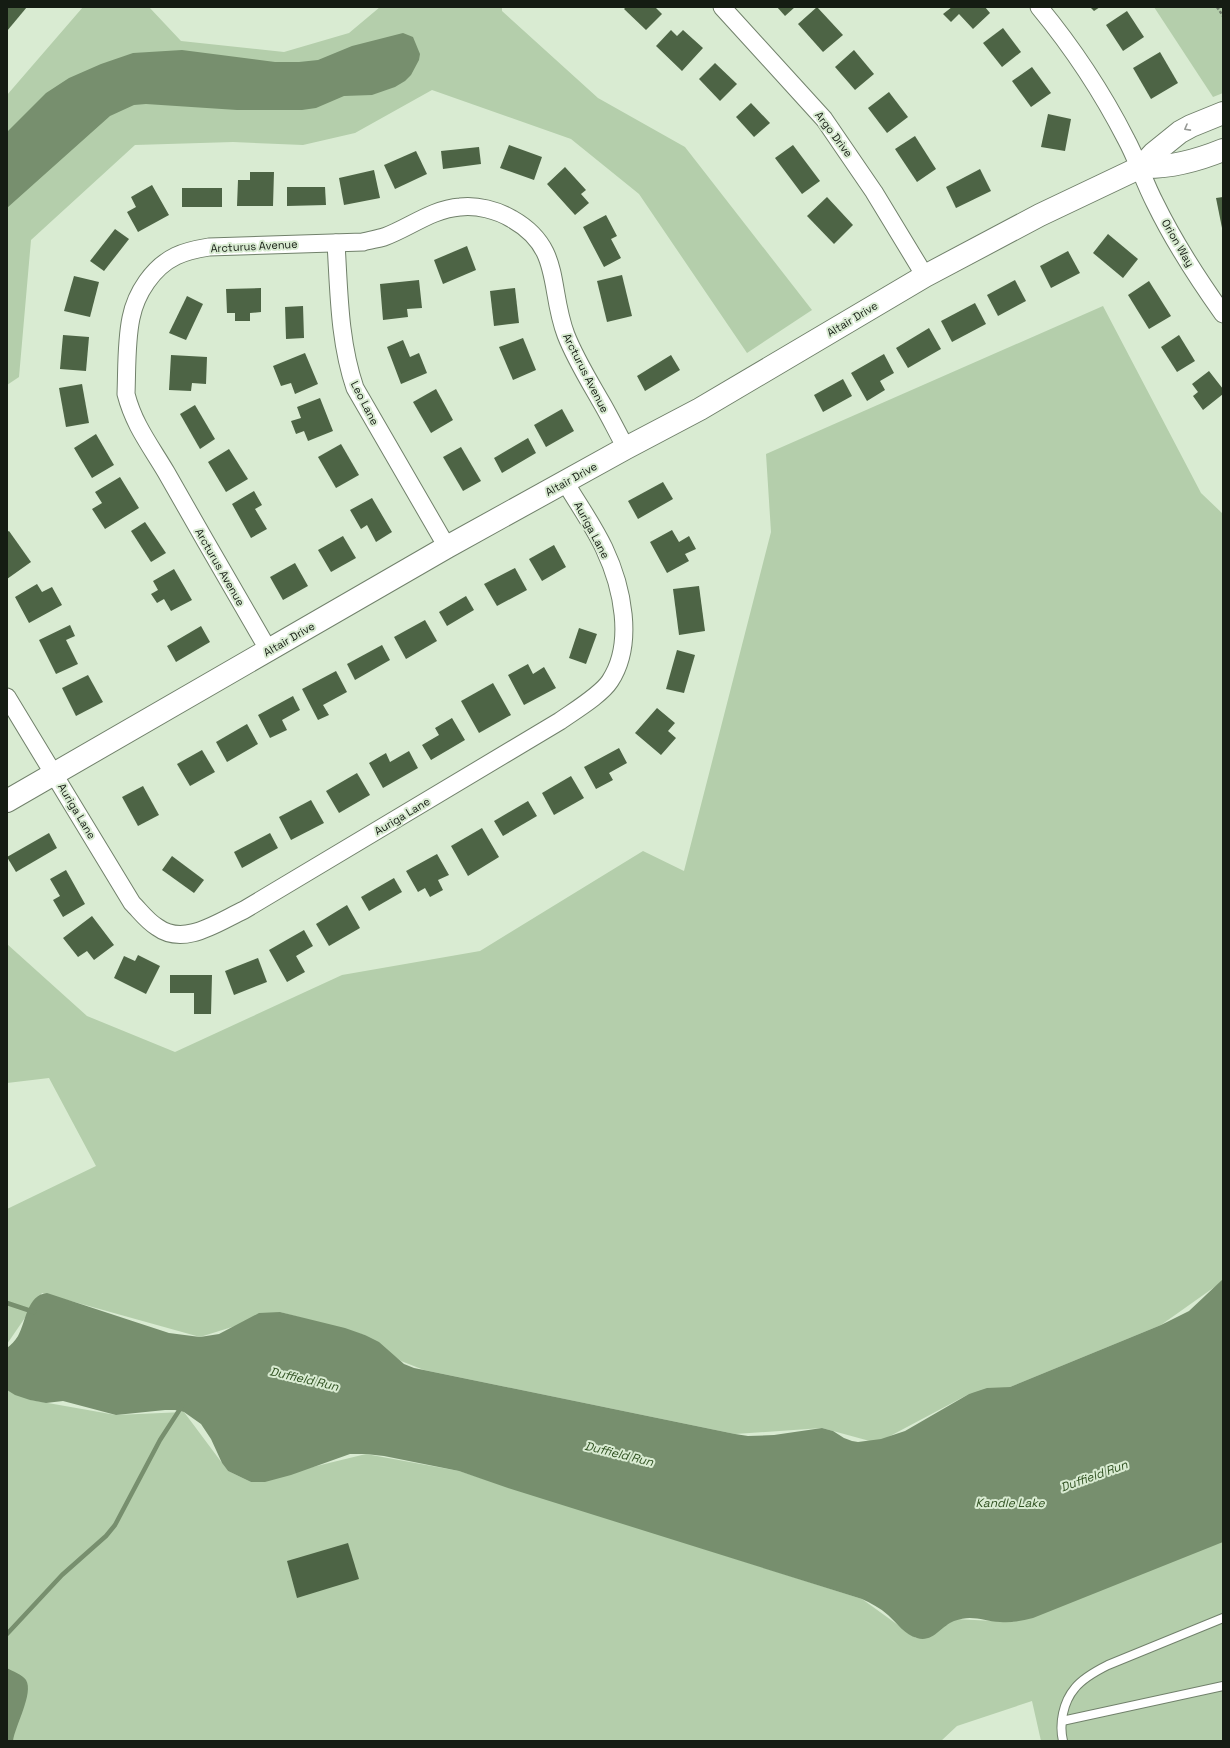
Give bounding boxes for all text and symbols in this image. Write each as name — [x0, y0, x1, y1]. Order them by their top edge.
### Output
street label: Argo Drive — [812, 108, 856, 160]
one-way arrow — [1184, 124, 1191, 131]
street label: Orion Way — [1159, 217, 1197, 269]
street label: Arcturus Avenue — [210, 237, 298, 255]
street label: Altair Drive — [824, 298, 880, 340]
street label: Arcturus Avenue — [560, 331, 612, 415]
street label: Leo Lane — [348, 379, 382, 427]
street label: Altair Drive — [543, 459, 599, 499]
street label: Auriga Lane — [571, 499, 613, 561]
street label: Arcturus Avenue — [192, 526, 248, 608]
street label: Altair Drive — [261, 619, 317, 659]
street label: Auriga Lane — [55, 781, 99, 841]
street label: Auriga Lane — [372, 794, 432, 838]
water label: Duffield Run — [268, 1363, 341, 1395]
water label: Duffield Run — [583, 1438, 656, 1470]
water label: Duffield Run — [1058, 1456, 1130, 1496]
water label: Kandle Lake — [975, 1495, 1045, 1511]

